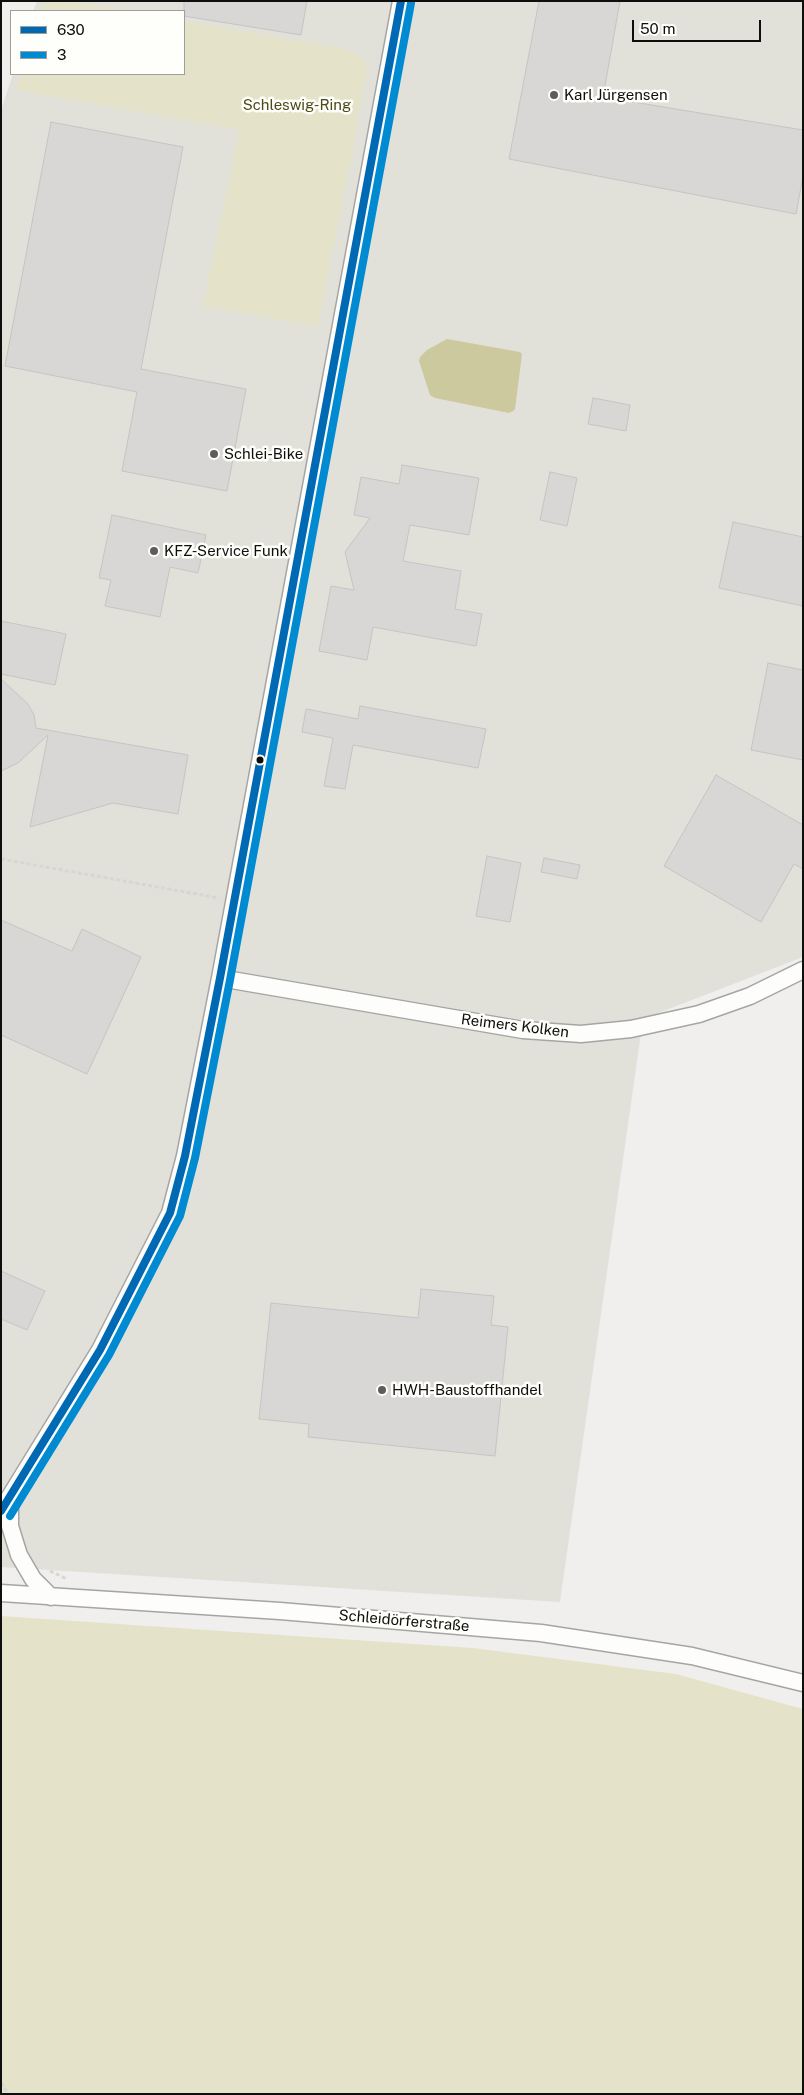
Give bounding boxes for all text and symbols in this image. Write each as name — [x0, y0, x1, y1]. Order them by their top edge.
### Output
legend — [10, 10, 185, 75]
scale bar — [634, 10, 763, 42]
text: 50 m — [640, 20, 675, 37]
text: 630 — [57, 21, 85, 38]
text: 3 — [57, 46, 66, 63]
place label: Karl Jürgensen — [564, 86, 668, 104]
marker: Karl Jürgensen — [548, 89, 560, 101]
park label: Schleswig-Ring — [243, 96, 351, 114]
place label: Schlei-Bike — [224, 445, 303, 463]
marker: Schlei-Bike — [208, 448, 220, 460]
place label: KFZ-Service Funk — [164, 542, 288, 560]
marker: KFZ-Service Funk — [148, 545, 160, 557]
unlabelled marker — [255, 755, 265, 765]
street label: Reimers Kolken — [460, 1010, 570, 1042]
place label: HWH-Baustoffhandel — [392, 1381, 542, 1399]
marker: HWH-Baustoffhandel — [376, 1384, 388, 1396]
street label: Schleidörferstraße — [338, 1606, 470, 1636]

